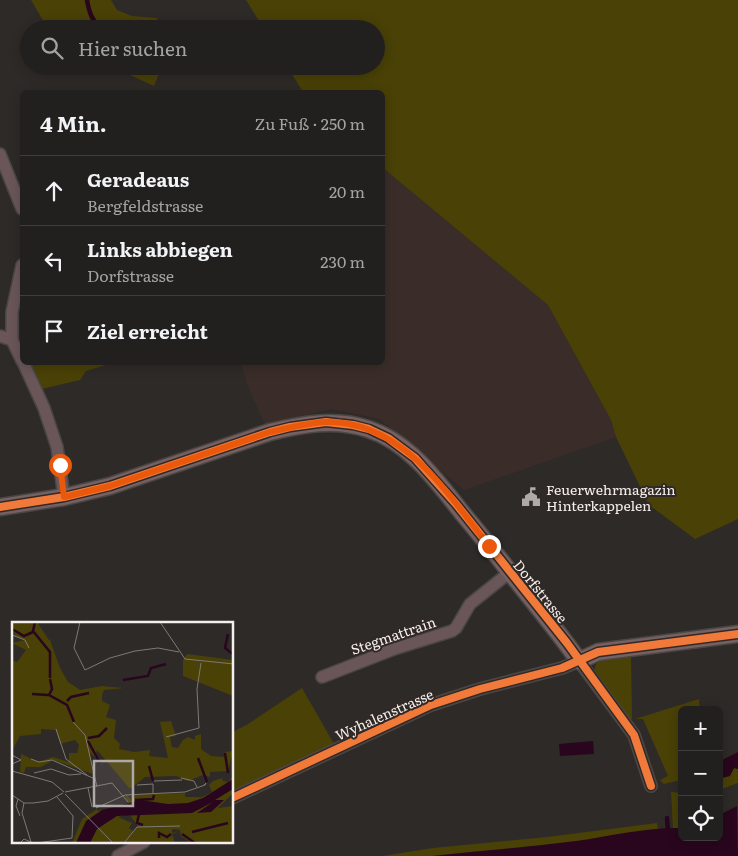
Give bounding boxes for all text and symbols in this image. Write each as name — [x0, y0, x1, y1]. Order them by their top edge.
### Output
search box — [20, 20, 385, 75]
icon: search — [38, 34, 66, 62]
text: Hier suchen — [78, 34, 187, 62]
text: 4 Min. — [40, 107, 107, 138]
text: Zu Fuß · 250 m — [255, 111, 365, 135]
text: Geradeaus — [87, 165, 189, 193]
icon: ahead — [40, 177, 68, 205]
text: 20 m — [329, 179, 365, 203]
text: Bergfeldstrasse — [87, 193, 203, 217]
text: Links abbiegen — [87, 235, 233, 263]
icon: left — [40, 247, 68, 275]
text: 230 m — [320, 249, 365, 273]
text: Dorfstrasse — [87, 263, 174, 287]
icon: arrive — [40, 317, 68, 345]
text: Ziel erreicht — [87, 317, 208, 345]
route start — [49, 454, 72, 477]
place label: Feuerwehrmagazin Hinterkappelen — [546, 479, 676, 515]
public building icon: Feuerwehrmagazin Hinterkappelen — [520, 486, 542, 508]
route end — [478, 535, 501, 558]
street label: Dorfstrasse — [509, 555, 573, 627]
street label: Stegmattrain — [348, 611, 438, 659]
inset map — [12, 622, 234, 844]
street label: Wyhalenstrasse — [332, 683, 436, 745]
map controls — [678, 706, 723, 841]
button: + — [678, 706, 723, 751]
button: − — [678, 751, 723, 796]
button: locate — [678, 796, 723, 841]

